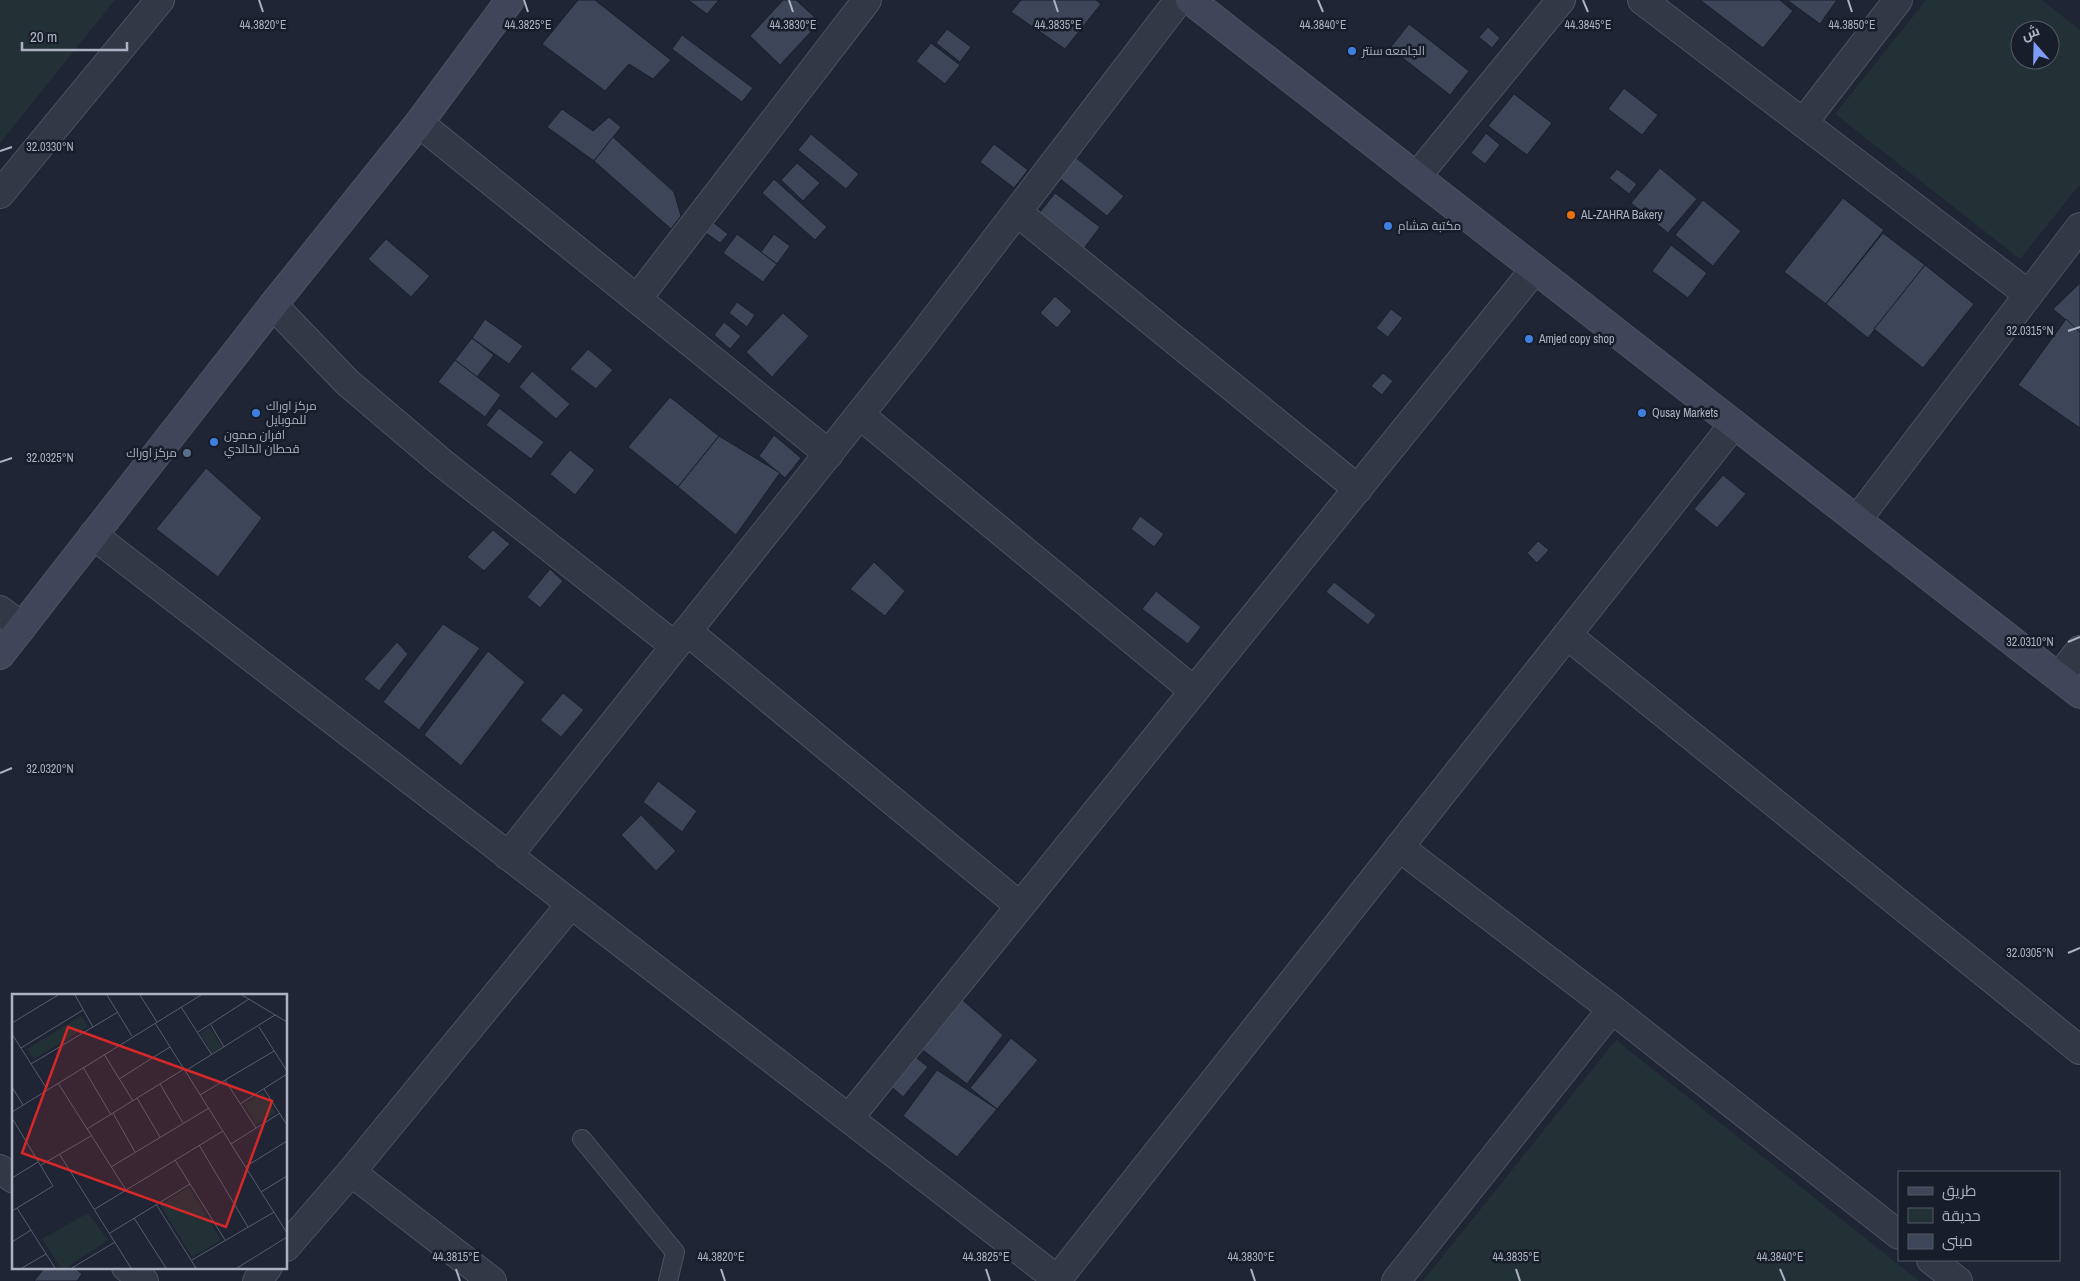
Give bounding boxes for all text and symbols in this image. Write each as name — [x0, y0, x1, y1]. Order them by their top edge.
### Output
text: 44.3820°E — [240, 17, 286, 33]
text: 44.3825°E — [505, 17, 551, 33]
text: 44.3830°E — [770, 17, 816, 33]
text: 44.3835°E — [1035, 17, 1081, 33]
text: 44.3840°E — [1300, 17, 1346, 33]
text: 44.3845°E — [1565, 17, 1611, 33]
text: 44.3850°E — [1829, 17, 1875, 33]
scale bar — [22, 20, 128, 52]
north arrow — [2010, 20, 2060, 70]
text: ش — [2019, 21, 2042, 44]
text: 20 m — [30, 26, 57, 47]
place label: الجامعه سنتر — [1361, 43, 1425, 59]
marker: الجامعه سنتر — [1346, 45, 1358, 57]
text: 32.0330°N — [26, 139, 74, 155]
place label: AL-ZAHRA Bakery — [1580, 207, 1663, 223]
marker: AL-ZAHRA Bakery — [1565, 209, 1577, 221]
place label: مكتبة هشام — [1398, 218, 1461, 234]
marker: مكتبة هشام — [1382, 220, 1394, 232]
text: 32.0315°N — [2006, 323, 2054, 339]
place label: Amjed copy shop — [1538, 331, 1614, 347]
marker: Amjed copy shop — [1523, 333, 1535, 345]
place label: مركز اوراك للموبايل — [266, 398, 317, 428]
place label: Qusay Markets — [1652, 405, 1718, 421]
marker: مركز اوراك للموبايل — [250, 407, 262, 419]
marker: Qusay Markets — [1636, 407, 1648, 419]
place label: افران صمون قحطان الخالدي — [224, 427, 300, 459]
marker: افران صمون قحطان الخالدي — [208, 436, 220, 448]
place label: مركز اوراك — [126, 445, 177, 461]
marker: مركز اوراك — [181, 447, 193, 459]
text: 32.0325°N — [26, 450, 74, 466]
text: 32.0310°N — [2006, 634, 2054, 650]
text: 32.0320°N — [26, 761, 74, 777]
text: 32.0305°N — [2006, 945, 2054, 961]
inset map — [12, 994, 288, 1268]
legend — [1898, 1171, 2060, 1261]
text: طريق — [1942, 1180, 1976, 1201]
text: حديقة — [1942, 1205, 1981, 1226]
text: مبنى — [1942, 1230, 1973, 1251]
text: 44.3815°E — [433, 1249, 479, 1265]
text: 44.3820°E — [698, 1249, 744, 1265]
text: 44.3825°E — [963, 1249, 1009, 1265]
text: 44.3830°E — [1228, 1249, 1274, 1265]
text: 44.3835°E — [1493, 1249, 1539, 1265]
text: 44.3840°E — [1757, 1249, 1803, 1265]

